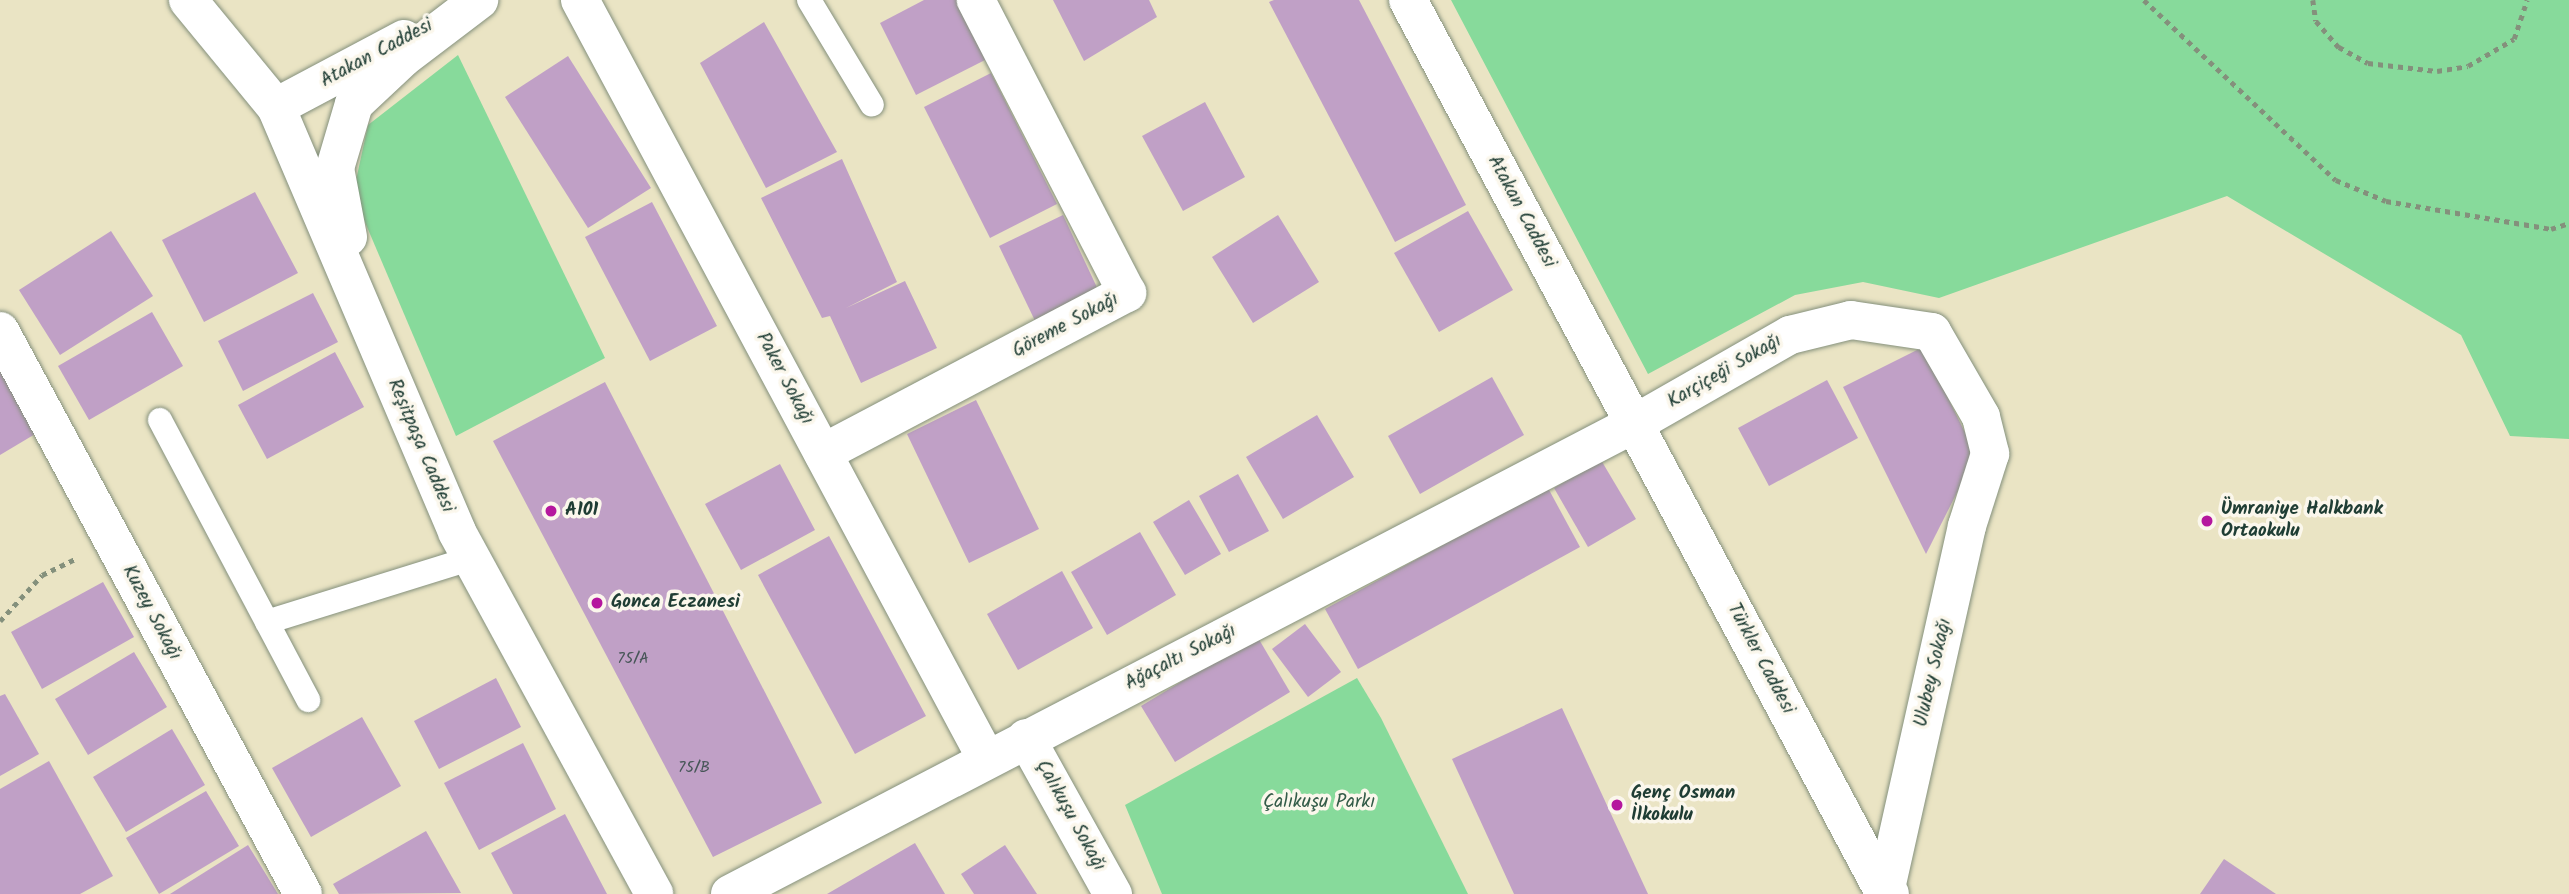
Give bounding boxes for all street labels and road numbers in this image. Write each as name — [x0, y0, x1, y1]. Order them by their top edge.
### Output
street label: Atakan Caddesi — [317, 15, 437, 93]
street label: Atakan Caddesi — [1482, 152, 1560, 272]
street label: Göreme Sokağı — [1009, 289, 1123, 363]
street label: Paker Sokağı — [750, 329, 818, 429]
street label: Karçiçeği Sokağı — [1664, 330, 1786, 414]
street label: Reşitpaşa Caddesi — [382, 376, 458, 516]
street label: Kuzey Sokağı — [116, 562, 186, 664]
street label: Türkler Caddesi — [1721, 600, 1799, 718]
street label: Ulubey Sokağı — [1910, 617, 1958, 729]
street label: Ağaçaltı Sokağı — [1122, 620, 1240, 696]
street label: Çalıkuşu Sokağı — [1030, 757, 1110, 875]

